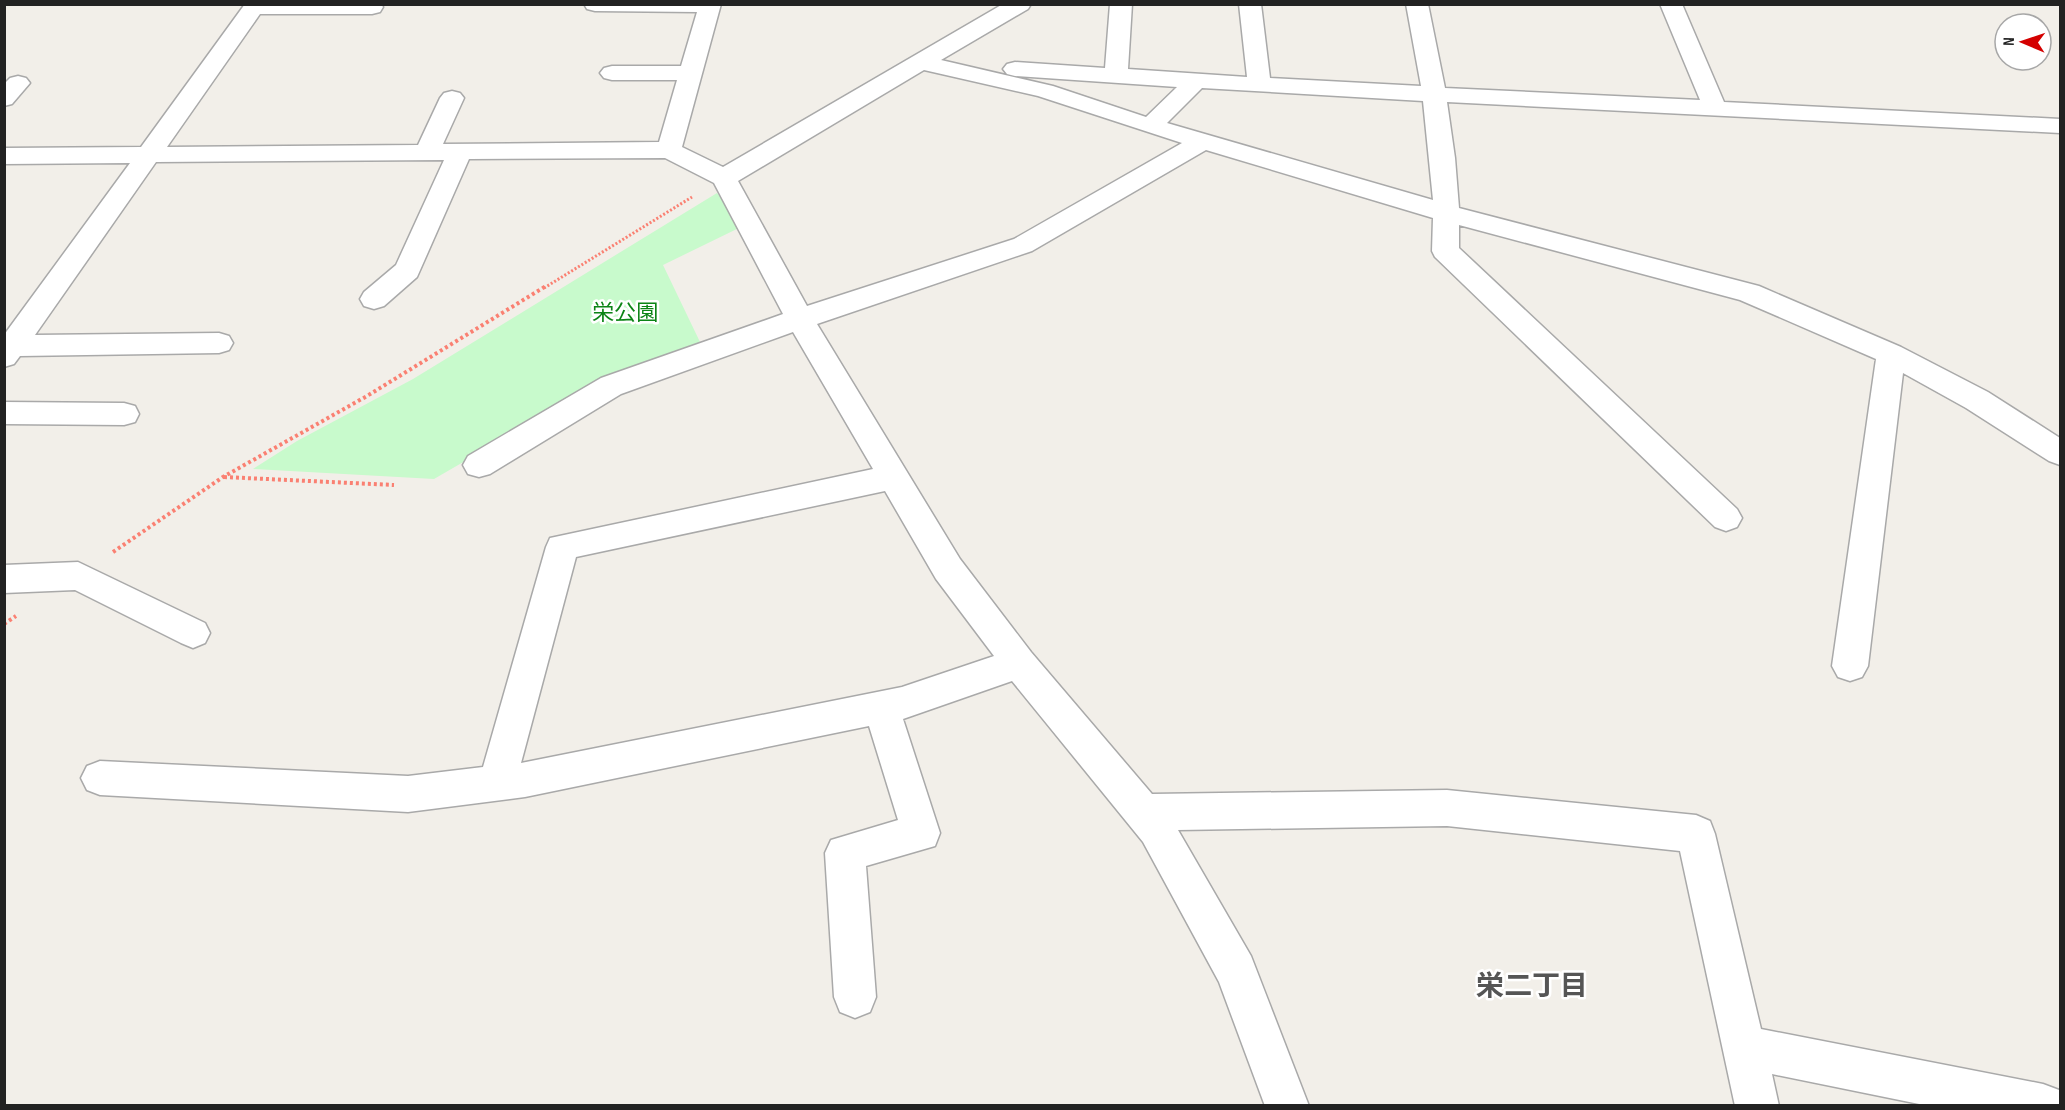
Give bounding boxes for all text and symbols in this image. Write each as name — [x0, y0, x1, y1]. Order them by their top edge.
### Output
north arrow — [1993, 12, 2053, 72]
text: N — [2000, 37, 2019, 46]
park label: 栄公園 — [592, 300, 658, 327]
district label: 栄二丁目 — [1476, 970, 1588, 1003]

